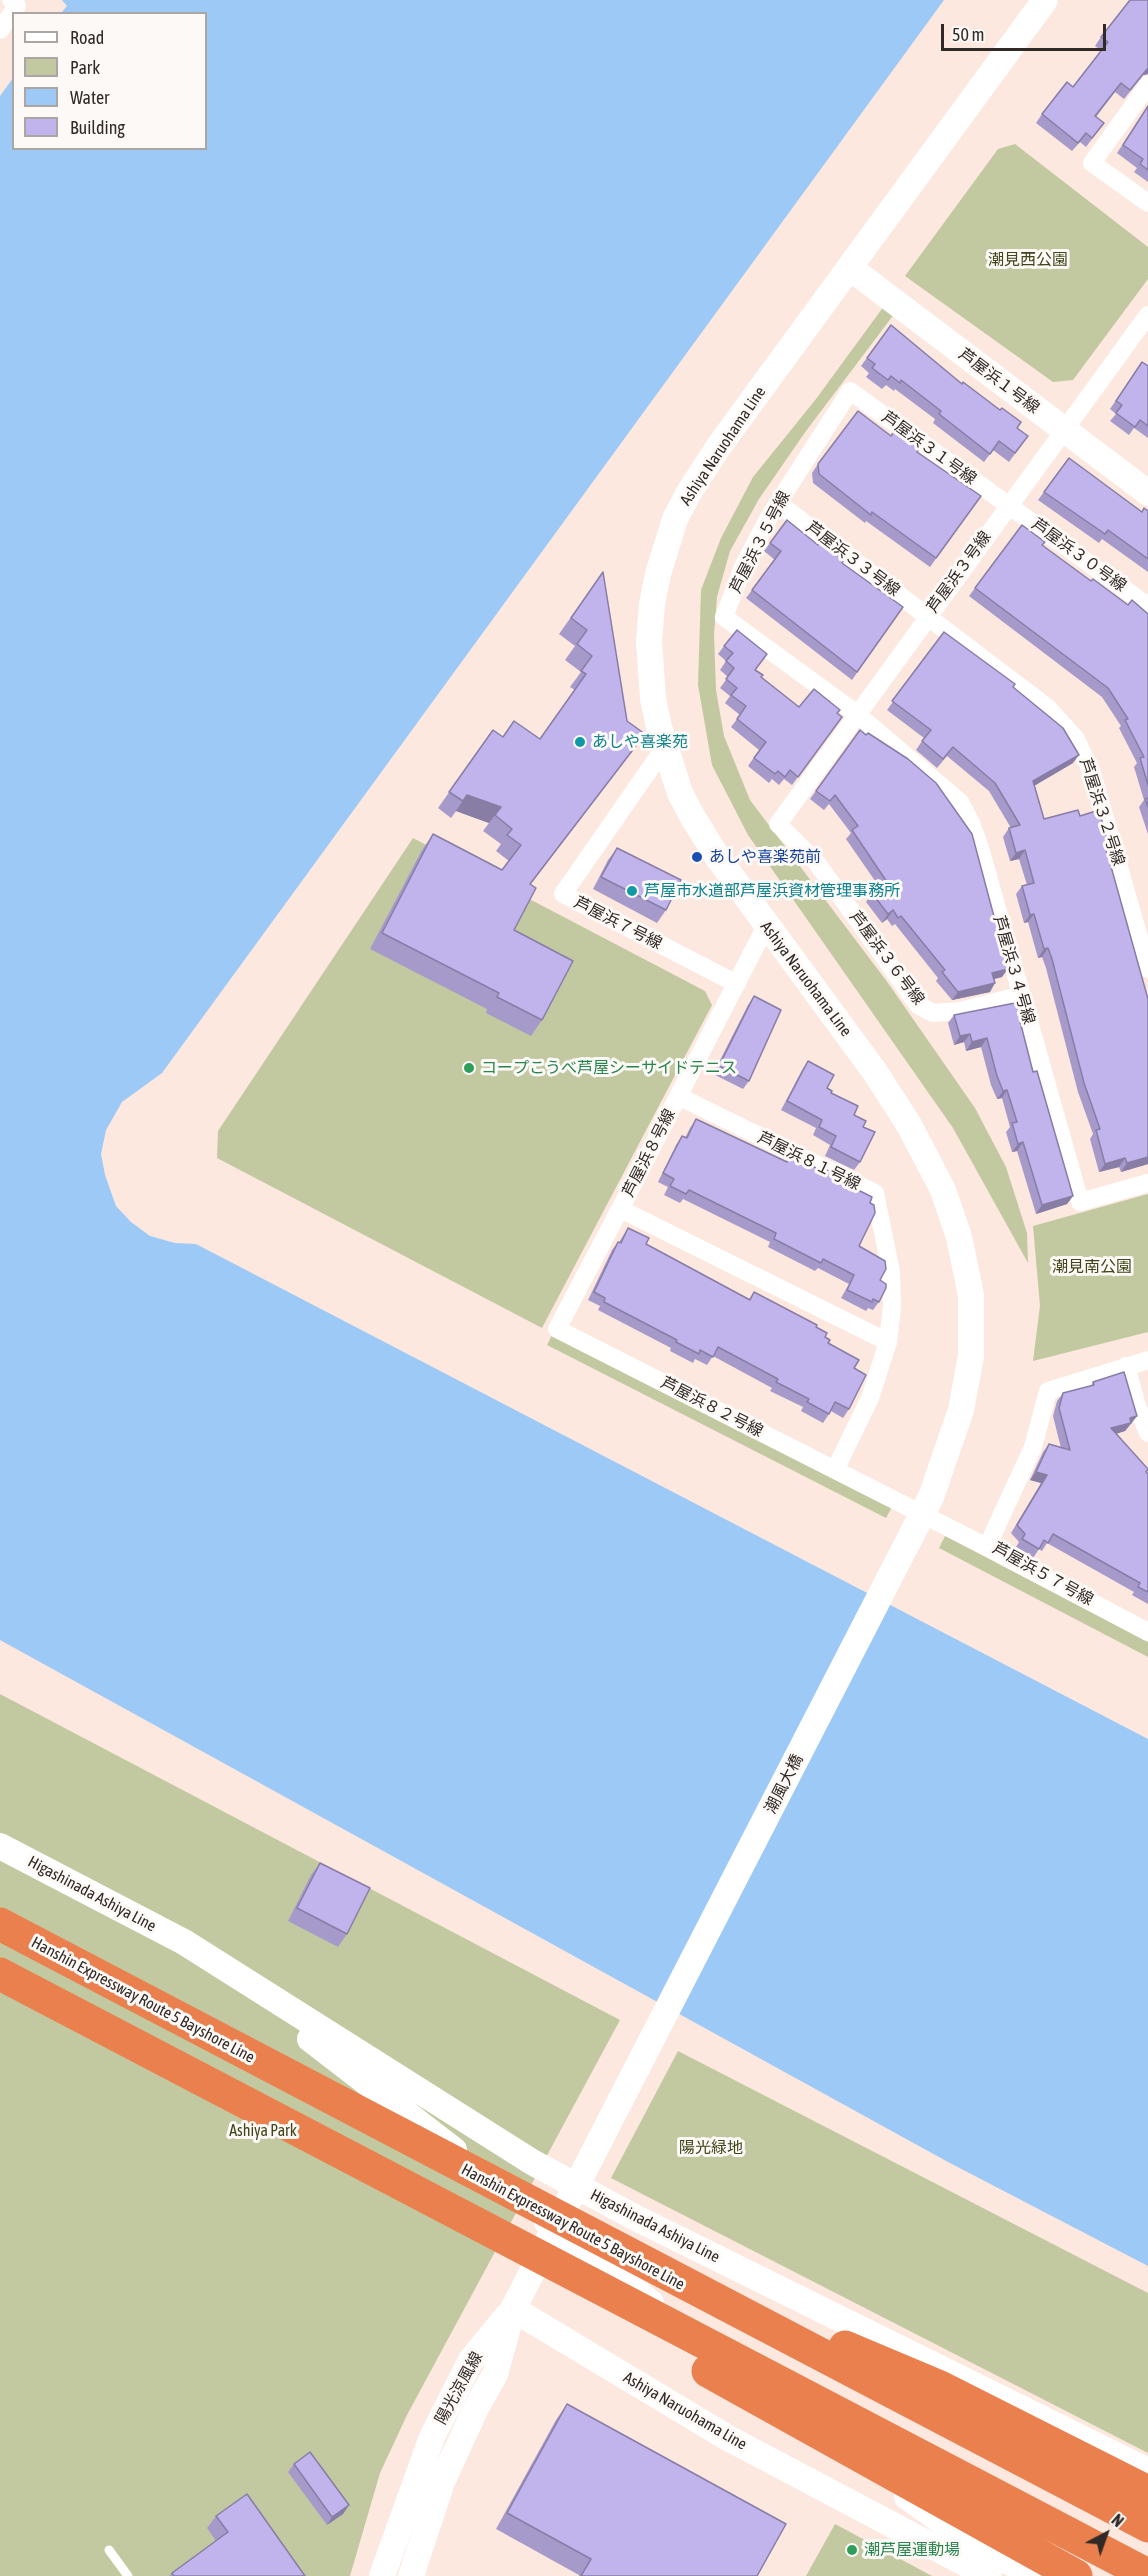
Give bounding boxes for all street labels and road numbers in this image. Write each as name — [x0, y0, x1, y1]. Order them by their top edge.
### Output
street label: 芦屋浜１号線 — [955, 344, 1043, 418]
street label: Ashiya Naruohama Line — [676, 383, 770, 509]
street label: 芦屋浜３１号線 — [878, 407, 980, 489]
street label: 芦屋浜３５号線 — [726, 488, 794, 596]
street label: 芦屋浜３０号線 — [1028, 514, 1130, 596]
street label: 芦屋浜３３号線 — [802, 518, 904, 600]
street label: 芦屋浜３号線 — [923, 528, 995, 616]
street label: 芦屋浜３２号線 — [1076, 756, 1128, 868]
street label: 芦屋浜７号線 — [571, 893, 665, 953]
street label: 芦屋浜３６号線 — [846, 907, 928, 1009]
street label: 芦屋浜３４号線 — [989, 914, 1039, 1026]
street label: Ashiya Naruohama Line — [756, 918, 856, 1040]
street label: 芦屋浜８号線 — [619, 1106, 679, 1200]
street label: 芦屋浜８１号線 — [754, 1128, 864, 1194]
street label: 芦屋浜８２号線 — [658, 1373, 766, 1441]
street label: 芦屋浜５７号線 — [989, 1538, 1097, 1610]
street label: 潮風大橋 — [761, 1751, 807, 1817]
street label: Higashinada Ashiya Line — [25, 1852, 159, 1936]
street label: Hanshin Expressway Route 5 Bayshore Line — [28, 1933, 258, 2067]
street label: Hanshin Expressway Route 5 Bayshore Line — [458, 2160, 688, 2294]
street label: Higashinada Ashiya Line — [587, 2185, 723, 2267]
street label: 陽光涼風線 — [431, 2348, 487, 2428]
street label: Ashiya Naruohama Line — [620, 2368, 750, 2454]

